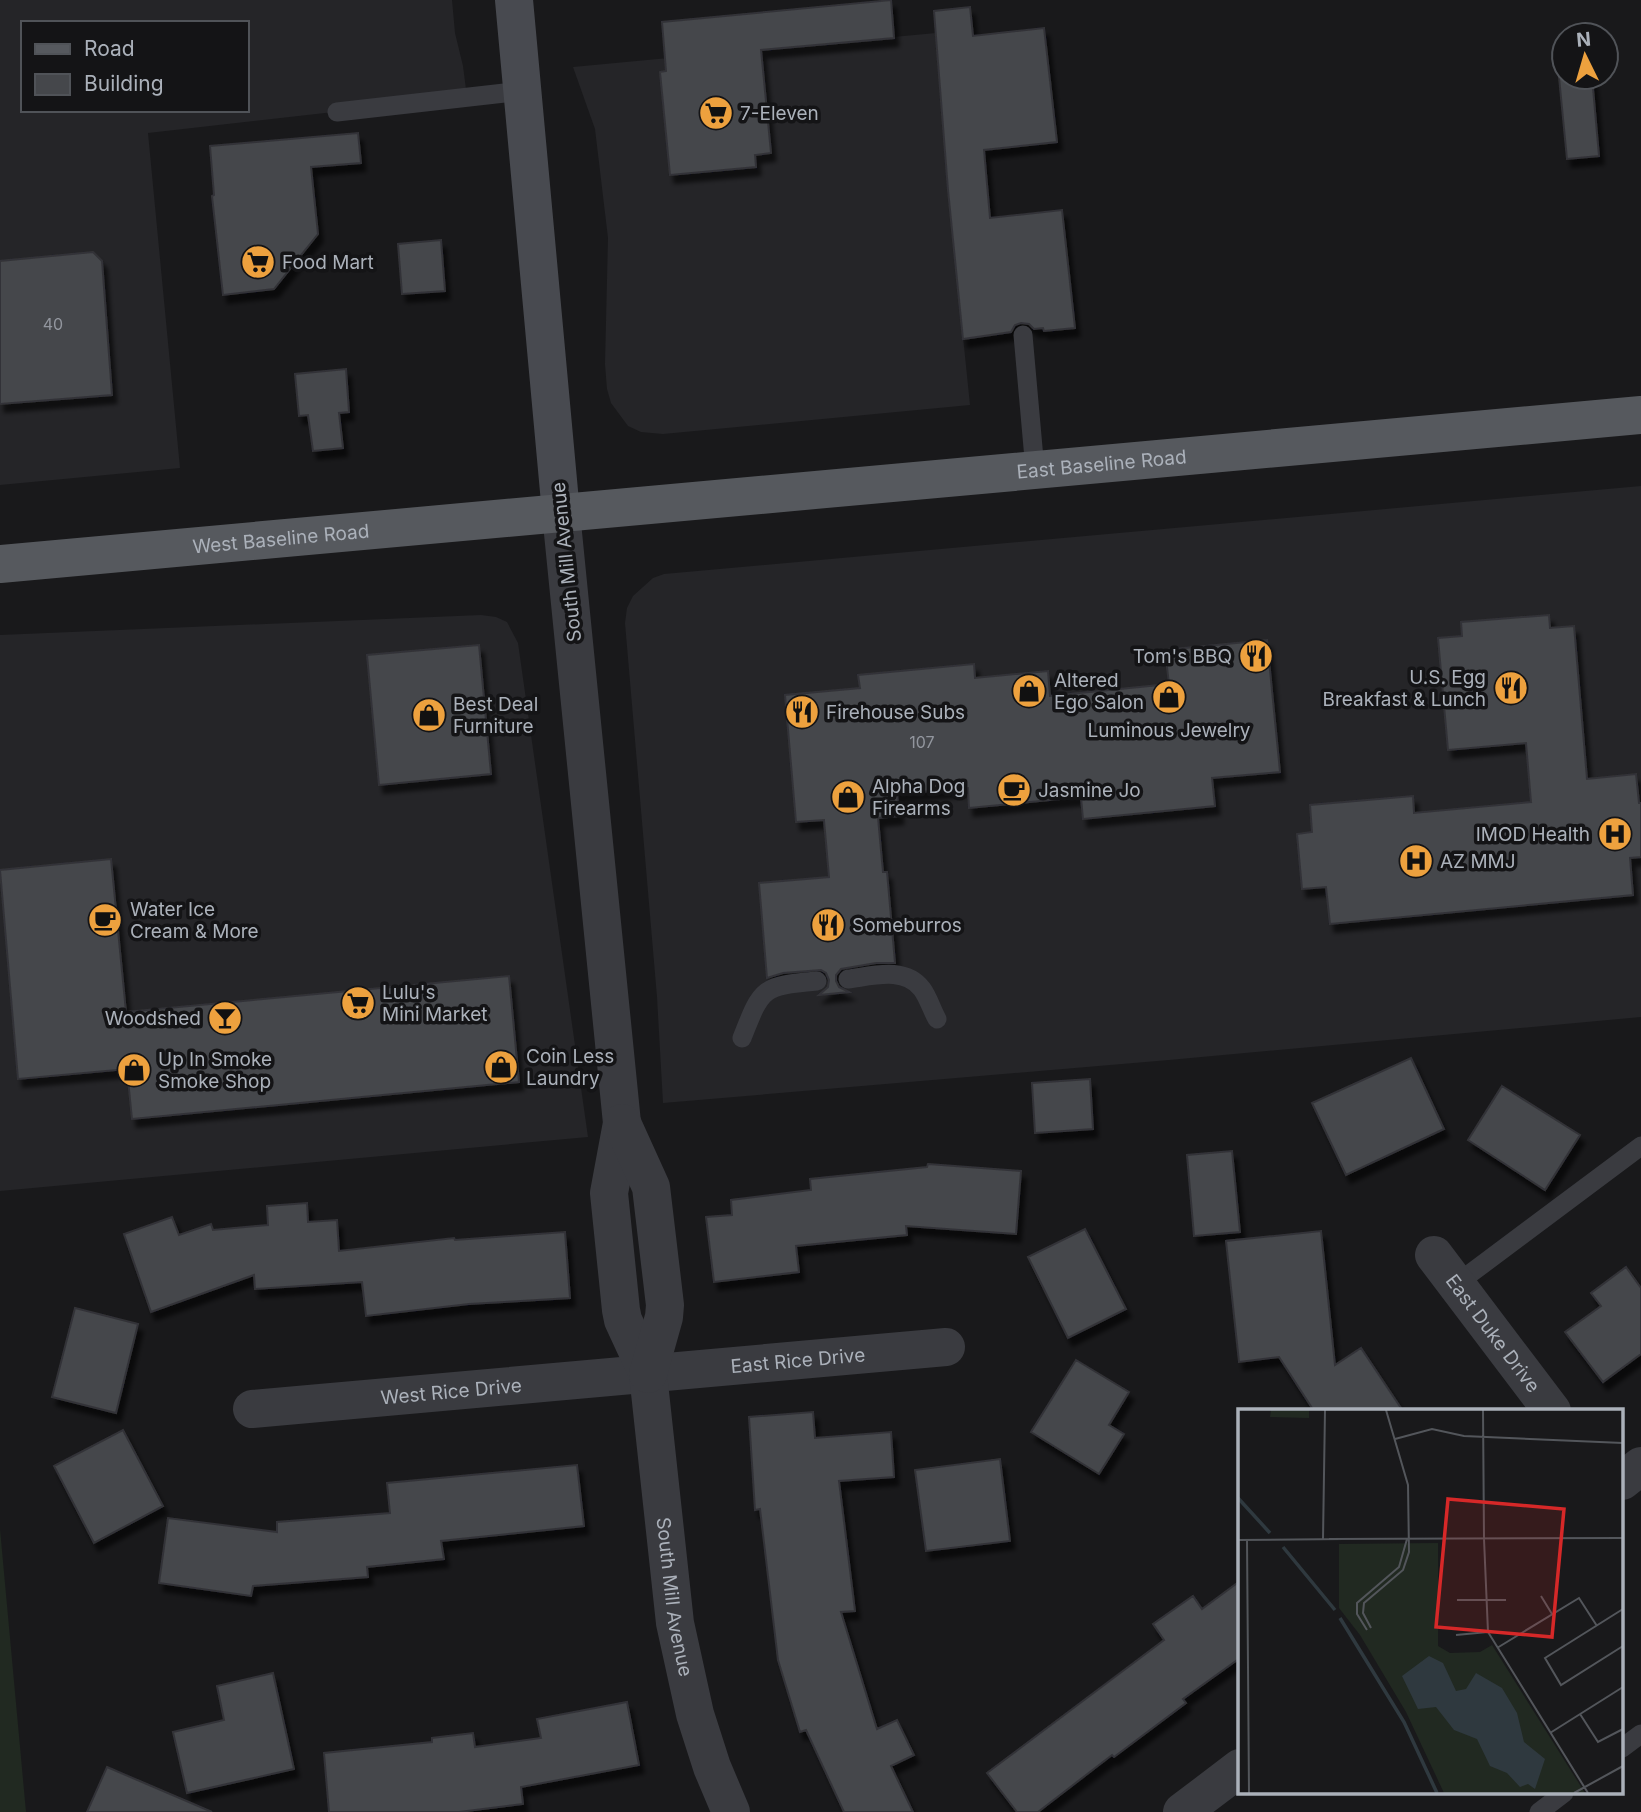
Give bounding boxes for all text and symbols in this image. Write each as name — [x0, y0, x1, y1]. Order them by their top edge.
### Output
legend — [21, 21, 248, 112]
north arrow — [1550, 21, 1620, 91]
text: N — [1575, 27, 1592, 52]
text: Road — [84, 36, 135, 61]
text: Building — [84, 71, 164, 96]
supermarket icon: 7-Eleven — [697, 94, 735, 132]
place label: 7-Eleven — [740, 102, 819, 125]
supermarket icon: Food Mart — [239, 243, 277, 281]
place label: Food Mart — [282, 251, 374, 274]
house number: 40 — [43, 314, 63, 334]
street label: East Baseline Road — [1016, 445, 1188, 484]
street label: South Mill Avenue — [547, 481, 586, 643]
street label: West Baseline Road — [192, 520, 370, 558]
restaurant icon: Tom's BBQ — [1237, 637, 1275, 675]
place label: Tom's BBQ — [1133, 645, 1232, 668]
place label: U.S. Egg Breakfast & Lunch — [1323, 666, 1486, 711]
place label: Altered Ego Salon — [1054, 669, 1144, 714]
restaurant icon: U.S. Egg Breakfast & Lunch — [1492, 669, 1530, 707]
shop icon: Altered Ego Salon — [1010, 672, 1048, 710]
shop icon: Luminous Jewelry — [1150, 678, 1188, 716]
place label: Best Deal Furniture — [453, 693, 538, 738]
restaurant icon: Firehouse Subs — [783, 693, 821, 731]
shop icon: Best Deal Furniture — [410, 696, 448, 734]
place label: Firehouse Subs — [826, 701, 965, 724]
place label: Luminous Jewelry — [1087, 719, 1251, 742]
house number: 107 — [909, 732, 935, 752]
cafe icon: Jasmine Jo — [995, 771, 1033, 809]
place label: Alpha Dog Firearms — [872, 775, 965, 820]
shop icon: Alpha Dog Firearms — [829, 778, 867, 816]
place label: Jasmine Jo — [1038, 779, 1141, 802]
hospital icon: IMOD Health — [1596, 815, 1634, 853]
place label: IMOD Health — [1476, 823, 1590, 846]
hospital icon: AZ MMJ — [1397, 842, 1435, 880]
place label: AZ MMJ — [1440, 850, 1516, 873]
place label: Water Ice Cream & More — [130, 898, 259, 943]
cafe icon: Water Ice Cream & More — [86, 901, 124, 939]
restaurant icon: Someburros — [809, 906, 847, 944]
place label: Someburros — [852, 914, 962, 937]
place label: Lulu's Mini Market — [382, 981, 488, 1026]
supermarket icon: Lulu's Mini Market — [339, 984, 377, 1022]
bar icon: Woodshed — [206, 999, 244, 1037]
place label: Woodshed — [105, 1007, 201, 1030]
place label: Coin Less Laundry — [526, 1045, 614, 1090]
place label: Up In Smoke Smoke Shop — [158, 1048, 272, 1093]
shop icon: Coin Less Laundry — [482, 1048, 520, 1086]
shop icon: Up In Smoke Smoke Shop — [115, 1051, 153, 1089]
street label: East Duke Drive — [1441, 1270, 1545, 1397]
street label: East Rice Drive — [730, 1343, 866, 1378]
street label: West Rice Drive — [380, 1374, 523, 1409]
inset map — [1238, 1409, 1624, 1794]
street label: South Mill Avenue — [652, 1516, 697, 1679]

